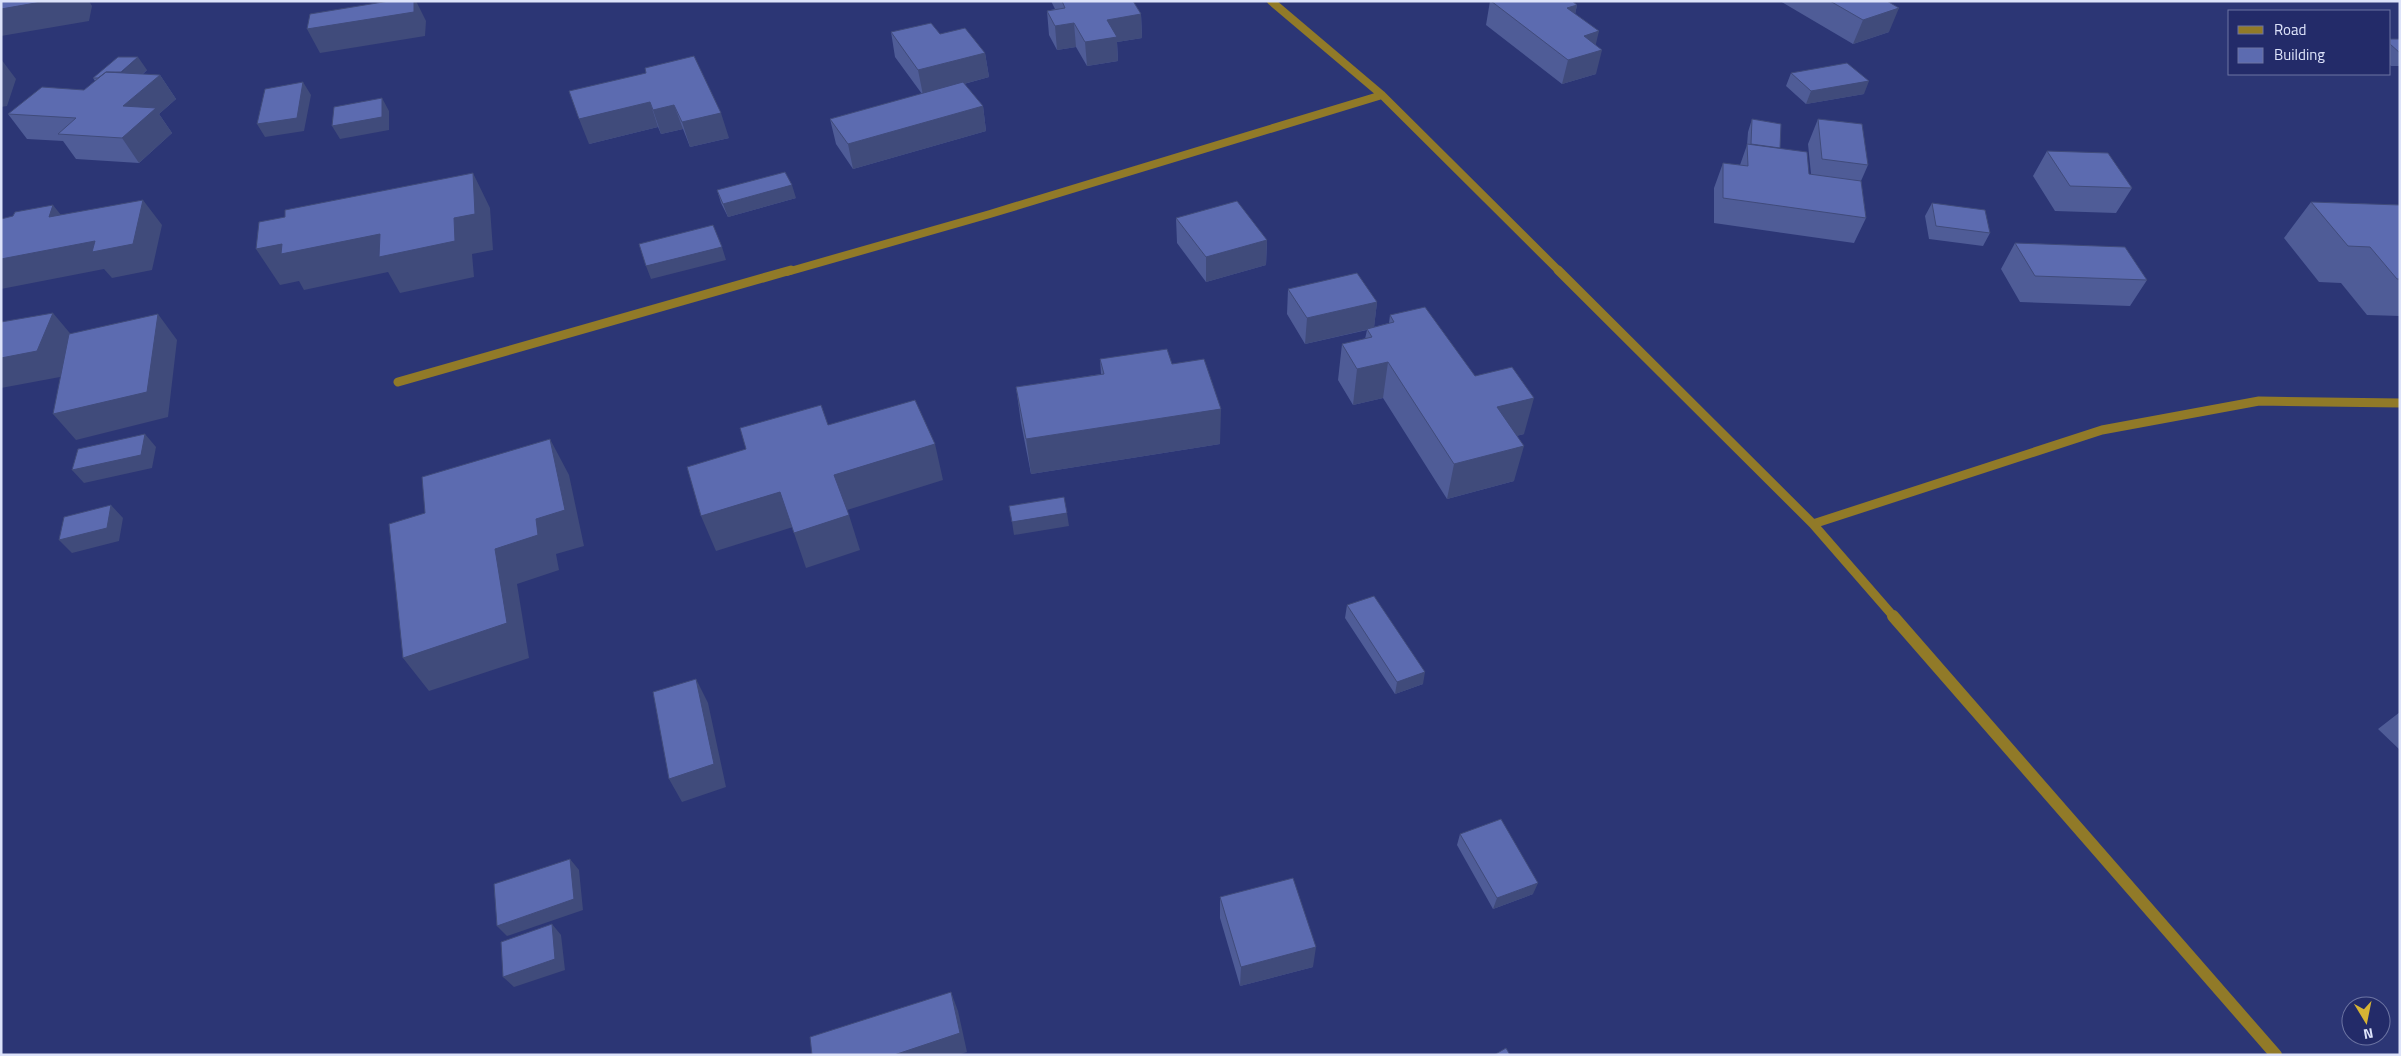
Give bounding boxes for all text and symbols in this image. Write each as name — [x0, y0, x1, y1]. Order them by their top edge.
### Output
legend — [2228, 10, 2391, 75]
text: Road — [2274, 18, 2306, 41]
text: Building — [2274, 43, 2325, 66]
north arrow — [2341, 996, 2391, 1046]
text: N — [2362, 1023, 2375, 1045]

